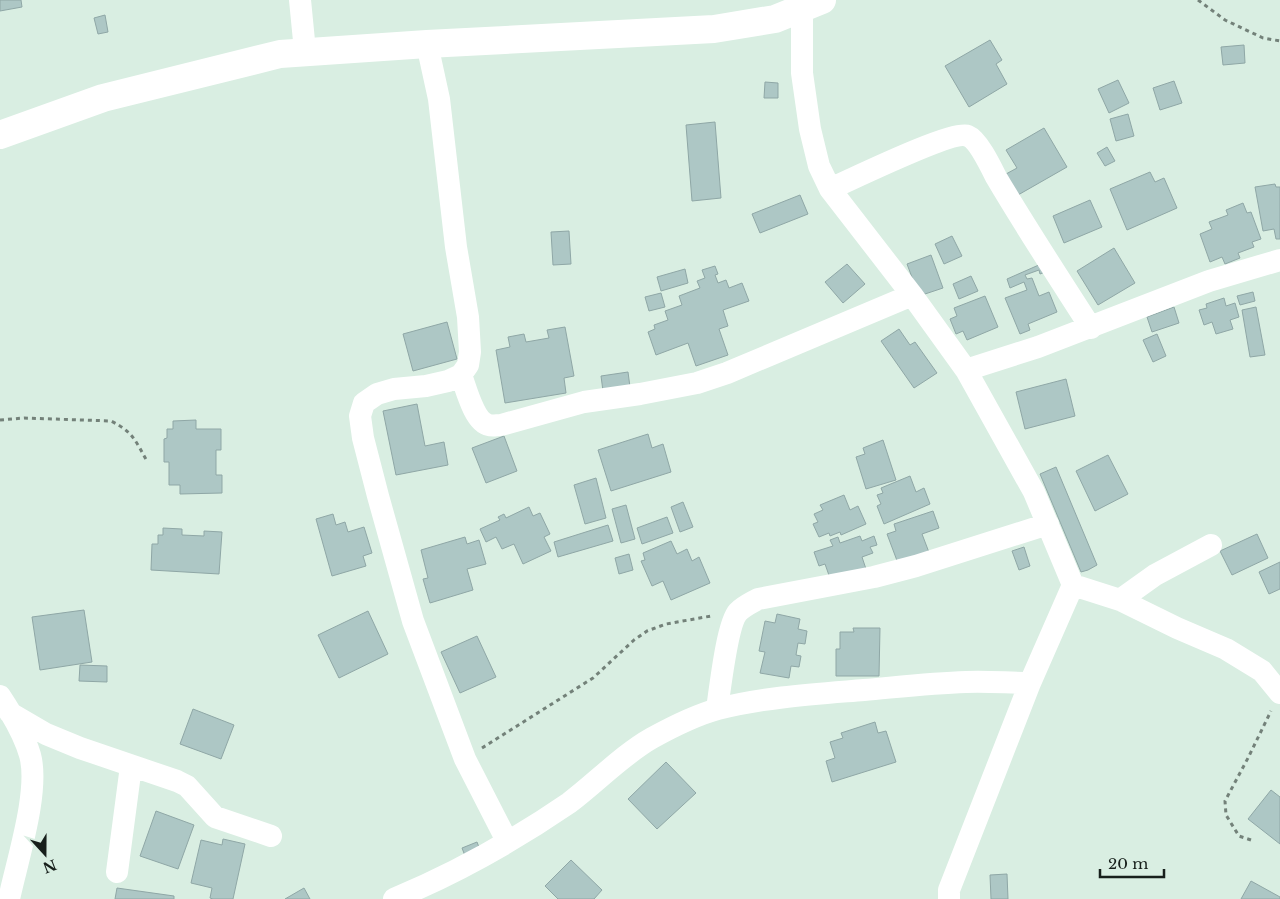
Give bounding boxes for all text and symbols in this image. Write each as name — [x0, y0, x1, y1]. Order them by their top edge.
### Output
north arrow — [20, 829, 70, 879]
scale bar — [1100, 846, 1164, 878]
text: 20 m — [1108, 854, 1148, 873]
text: N — [40, 855, 59, 877]

